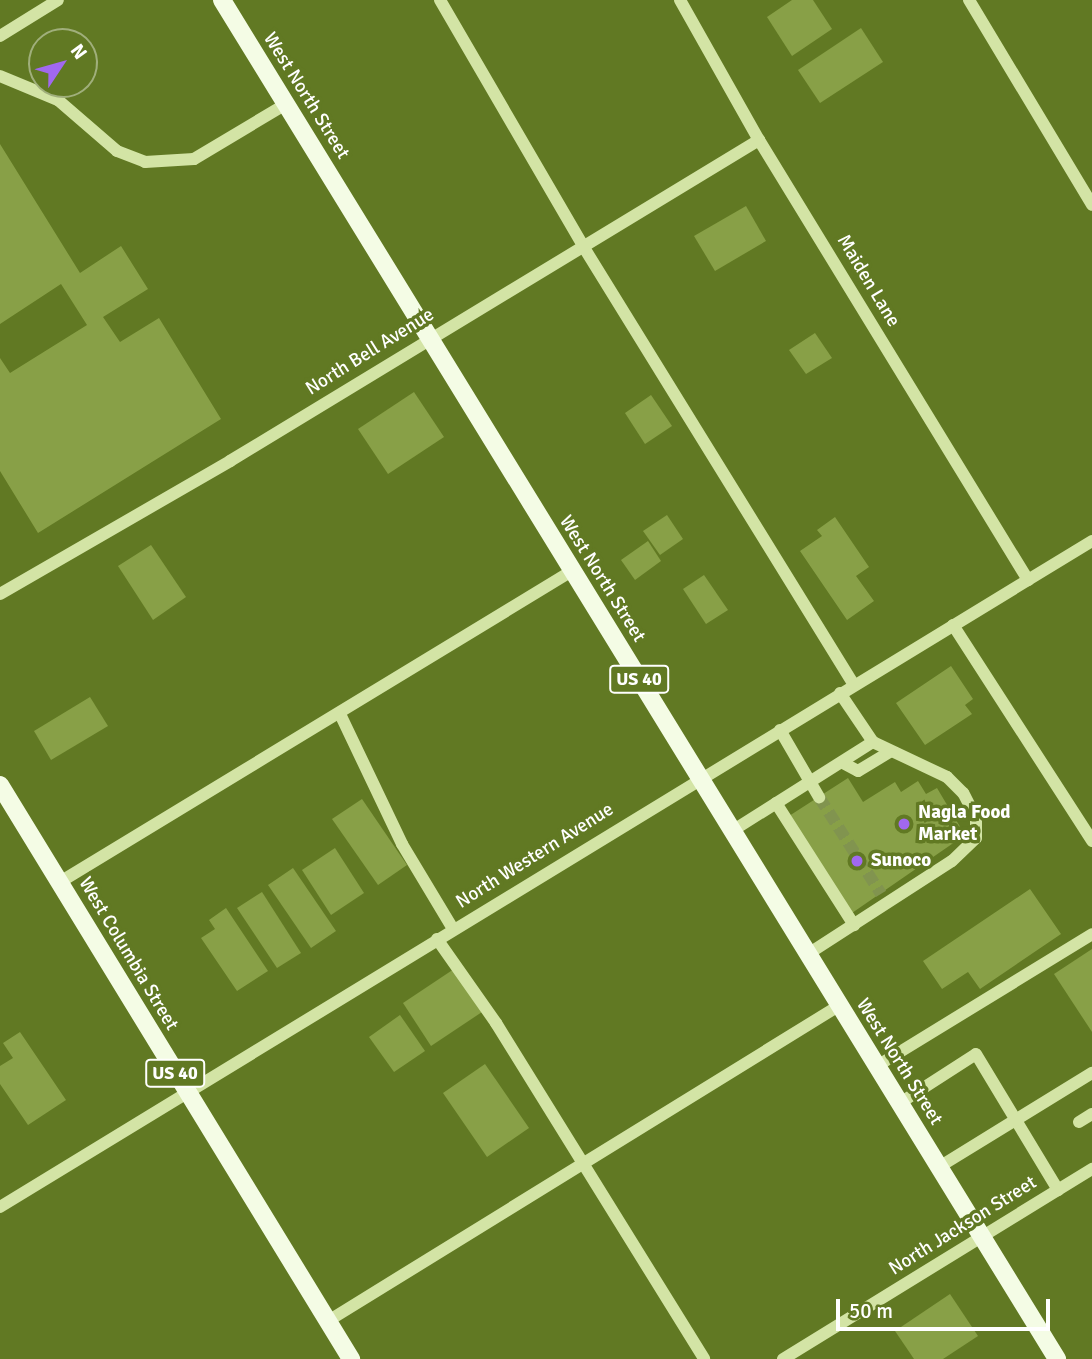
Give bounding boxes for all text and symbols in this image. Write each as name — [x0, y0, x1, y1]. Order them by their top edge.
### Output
north arrow — [28, 28, 98, 98]
street label: West North Street — [258, 29, 354, 163]
text: N — [65, 39, 92, 64]
street label: Maiden Lane — [832, 231, 904, 331]
street label: North Bell Avenue — [302, 303, 438, 401]
street label: West North Street — [554, 512, 650, 646]
road number: US 40 — [608, 664, 670, 694]
street label: North Western Avenue — [452, 798, 618, 914]
place label: Nagla Food Market — [918, 802, 1011, 846]
marker: Nagla Food Market — [896, 816, 912, 832]
place label: Sunoco — [871, 850, 931, 872]
marker: Sunoco — [849, 853, 865, 869]
street label: West Columbia Street — [73, 873, 183, 1035]
street label: West North Street — [851, 995, 947, 1129]
road number: US 40 — [144, 1058, 206, 1088]
street label: North Jackson Street — [885, 1171, 1041, 1281]
scale bar — [840, 1286, 1054, 1330]
text: 50 m — [849, 1298, 893, 1324]

